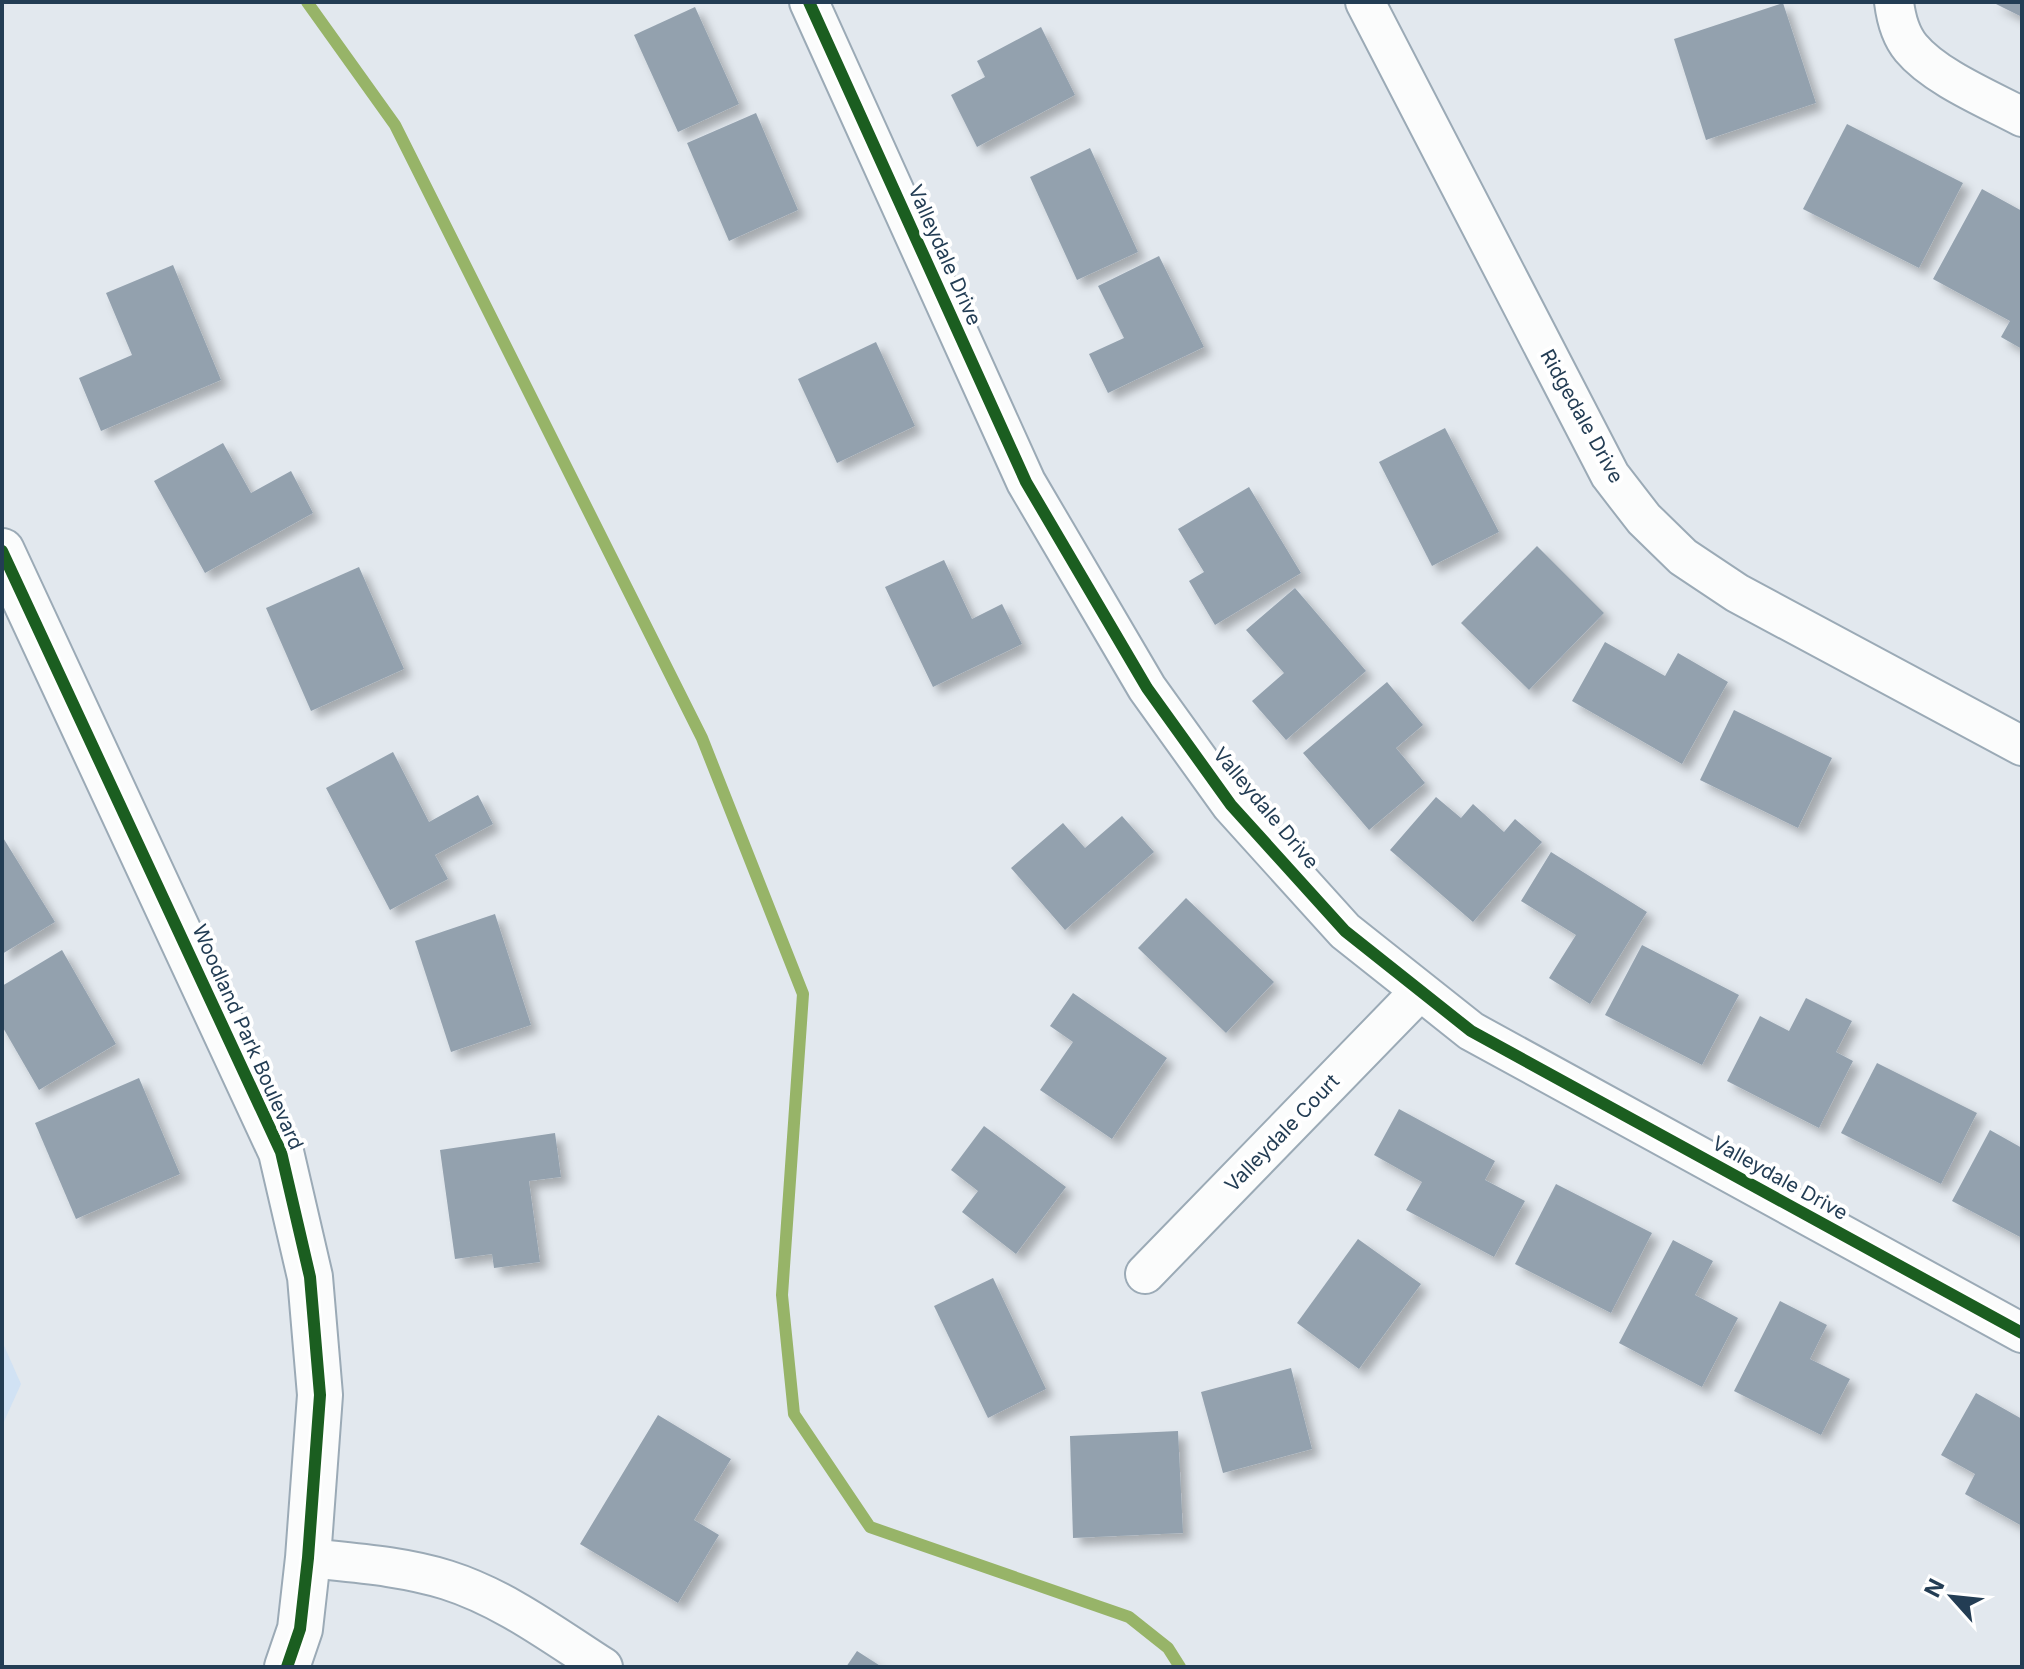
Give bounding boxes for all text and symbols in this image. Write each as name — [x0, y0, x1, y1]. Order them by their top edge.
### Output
street label: Valleydale Drive — [903, 181, 987, 329]
street label: Ridgedale Drive — [1535, 345, 1629, 487]
street label: Valleydale Drive — [1208, 742, 1324, 874]
street label: Woodland Park Boulevard — [187, 921, 309, 1153]
street label: Valleydale Court — [1220, 1069, 1345, 1197]
street label: Valleydale Drive — [1708, 1131, 1852, 1225]
north arrow — [1912, 1557, 1992, 1637]
text: N — [1919, 1575, 1950, 1601]

